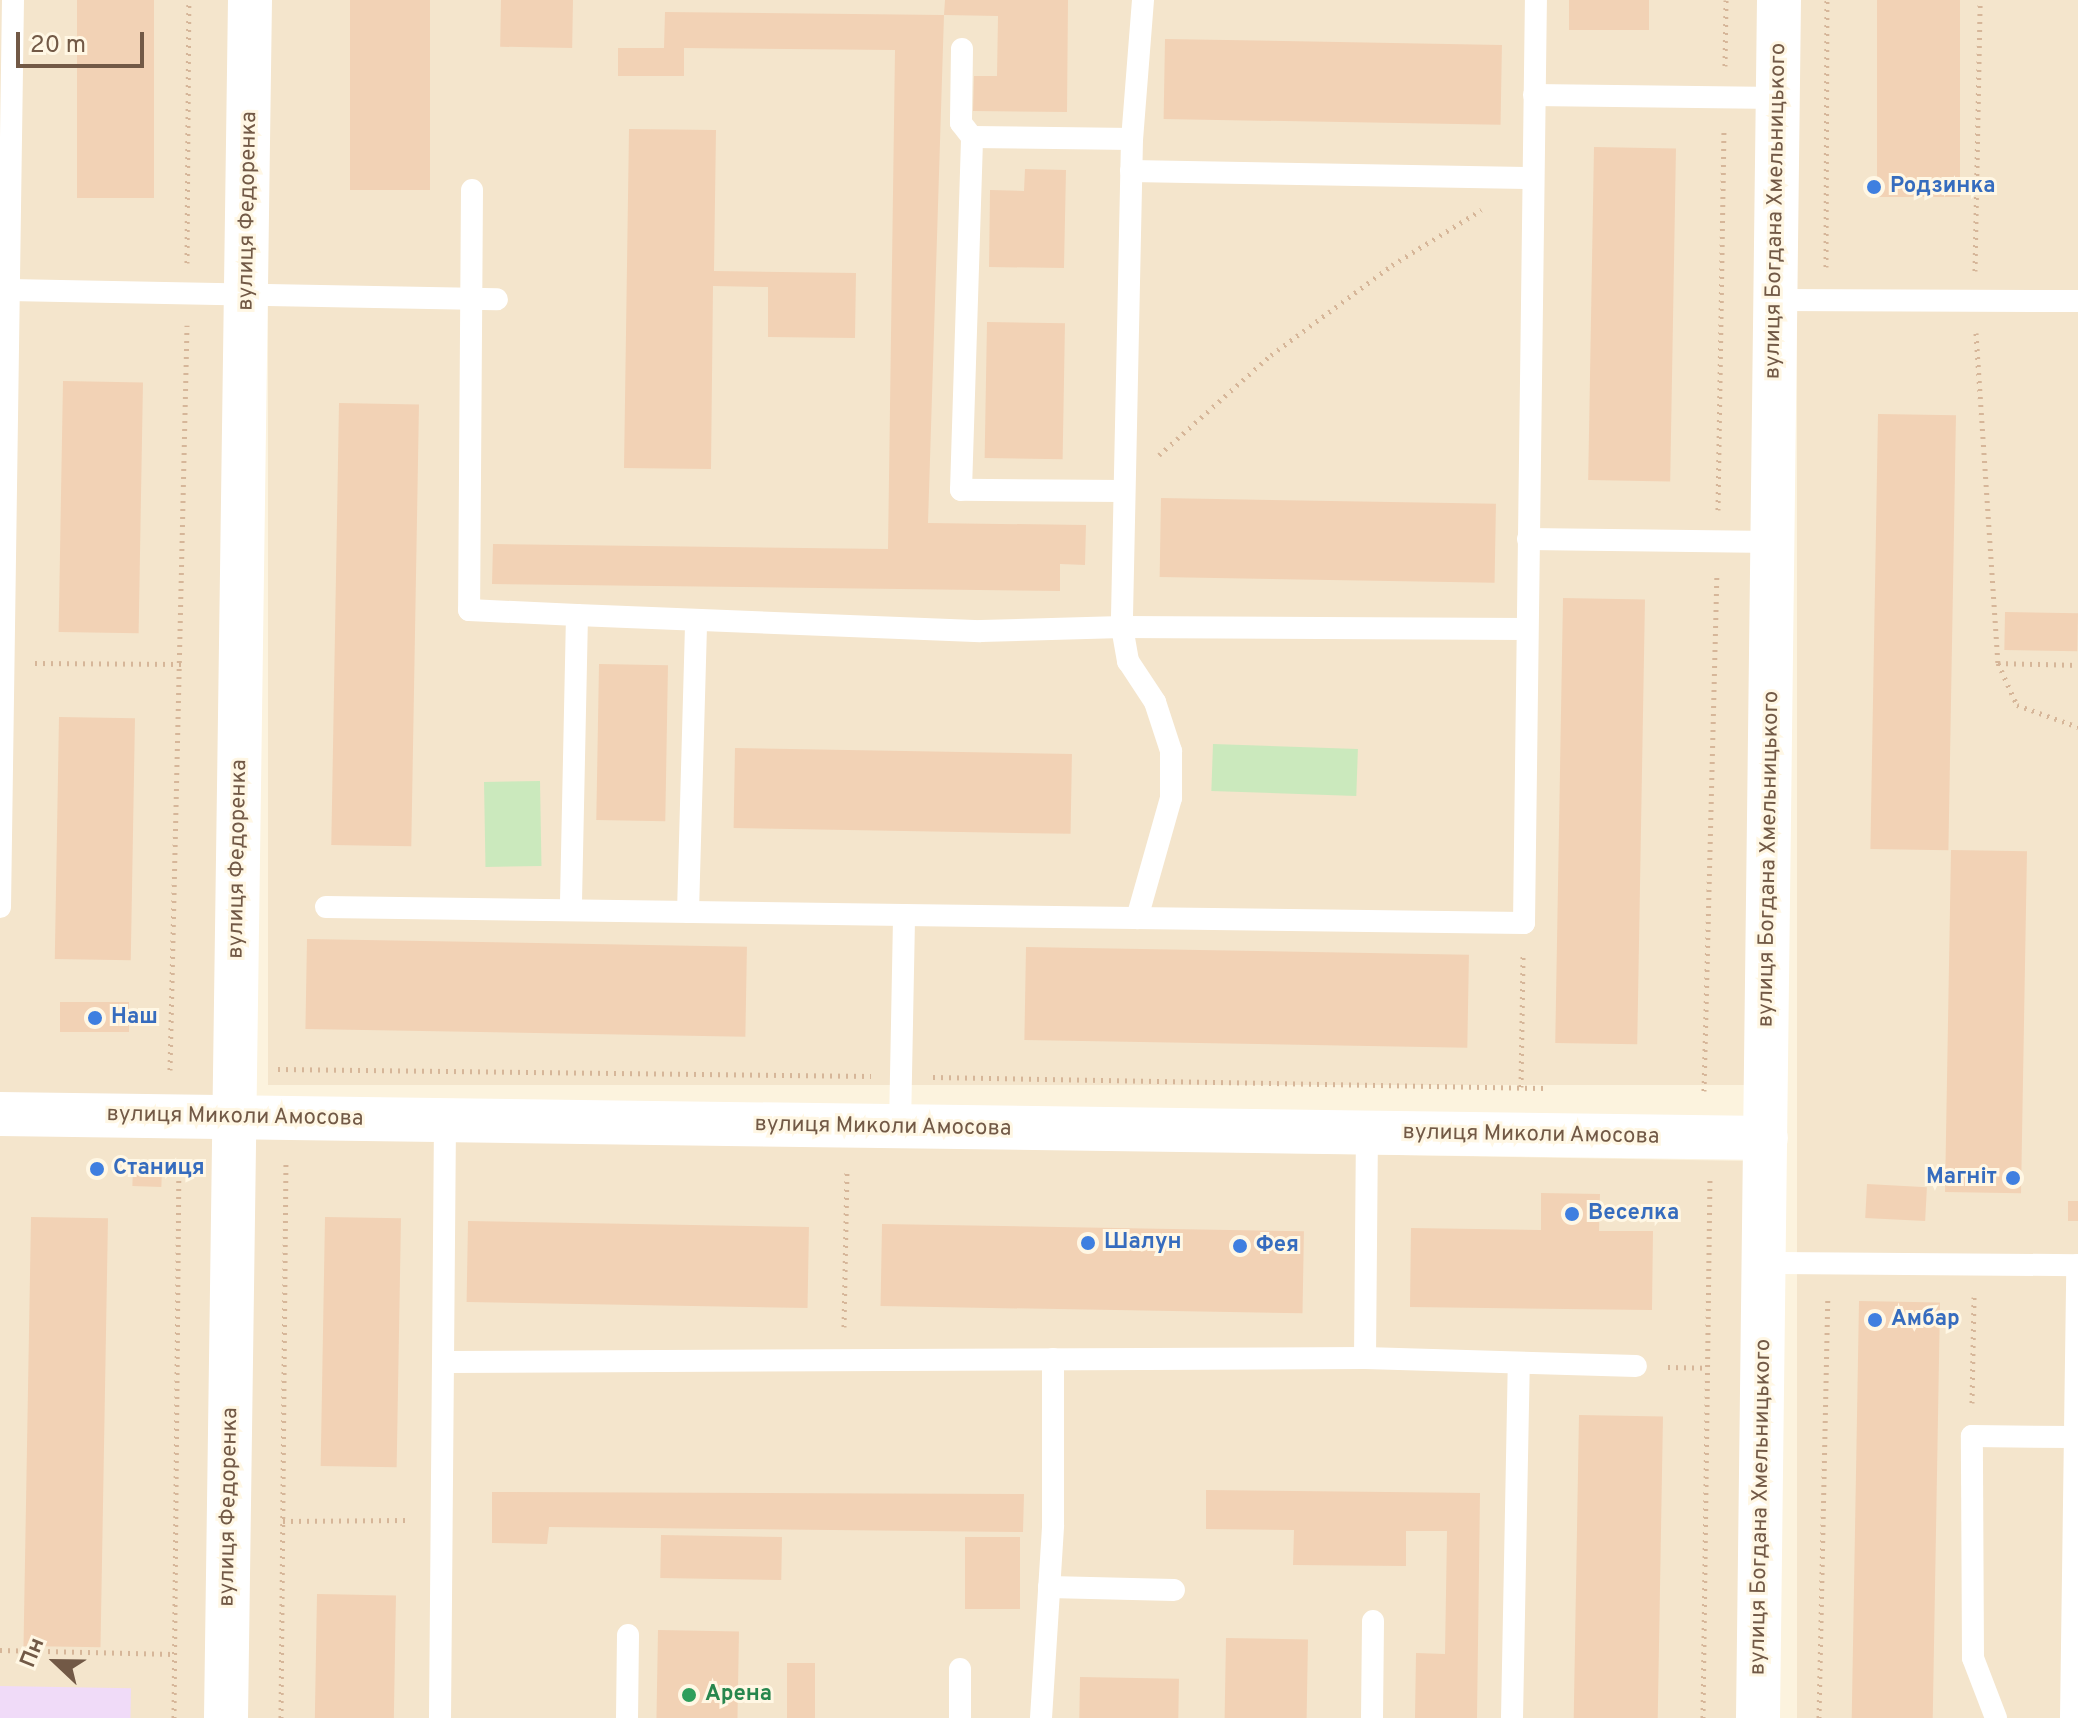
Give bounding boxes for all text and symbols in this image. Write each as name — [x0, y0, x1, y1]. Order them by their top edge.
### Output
scale bar — [20, 16, 148, 66]
text: 20 m — [30, 31, 86, 61]
street label: вулиця Богдана Хмельницького — [1760, 43, 1792, 379]
street label: вулиця Федоренка — [233, 111, 263, 311]
place label: Родзинка — [1890, 174, 1996, 200]
marker: Родзинка — [1865, 178, 1883, 196]
street label: вулиця Богдана Хмельницького — [1753, 691, 1785, 1027]
street label: вулиця Федоренка — [223, 759, 253, 959]
place label: Наш — [111, 1005, 158, 1031]
marker: Наш — [86, 1009, 104, 1027]
street label: вулиця Миколи Амосова — [106, 1102, 364, 1132]
street label: вулиця Миколи Амосова — [754, 1112, 1012, 1142]
street label: вулиця Миколи Амосова — [1402, 1120, 1660, 1150]
place label: Станиця — [113, 1156, 205, 1182]
marker: Станиця — [88, 1160, 106, 1178]
place label: Магніт — [1926, 1165, 1997, 1191]
marker: Магніт — [2004, 1169, 2022, 1187]
place label: Веселка — [1588, 1201, 1679, 1227]
marker: Веселка — [1563, 1205, 1581, 1223]
place label: Шалун — [1104, 1230, 1181, 1256]
place label: Фея — [1256, 1233, 1299, 1259]
marker: Шалун — [1079, 1234, 1097, 1252]
marker: Фея — [1231, 1237, 1249, 1255]
place label: Амбар — [1891, 1307, 1960, 1333]
marker: Амбар — [1866, 1311, 1884, 1329]
street label: вулиця Богдана Хмельницького — [1745, 1339, 1777, 1675]
street label: вулиця Федоренка — [214, 1407, 244, 1607]
north arrow — [16, 1622, 96, 1702]
text: Пн — [15, 1634, 51, 1672]
place label: Арена — [705, 1682, 772, 1708]
marker: Арена — [680, 1686, 698, 1704]

